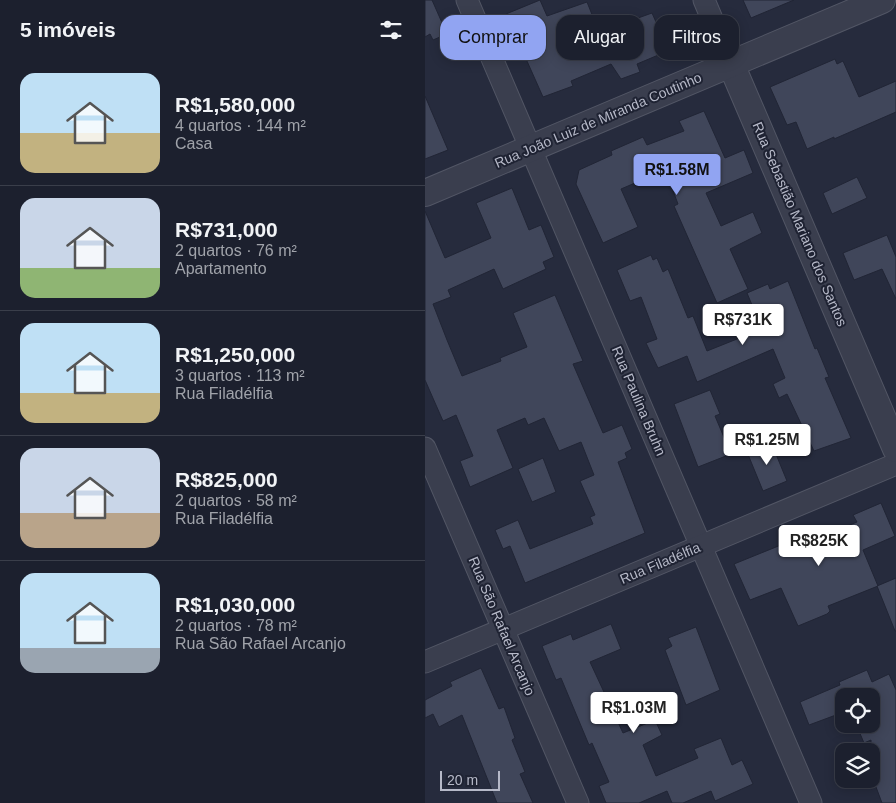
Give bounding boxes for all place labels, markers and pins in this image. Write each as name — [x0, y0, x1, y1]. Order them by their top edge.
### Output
pin: R$1.58M — [631, 154, 723, 196]
pin: R$731K — [702, 304, 784, 346]
pin: R$1.25M — [721, 424, 813, 466]
pin: R$825K — [778, 524, 860, 567]
pin: R$1.03M — [588, 692, 680, 734]

